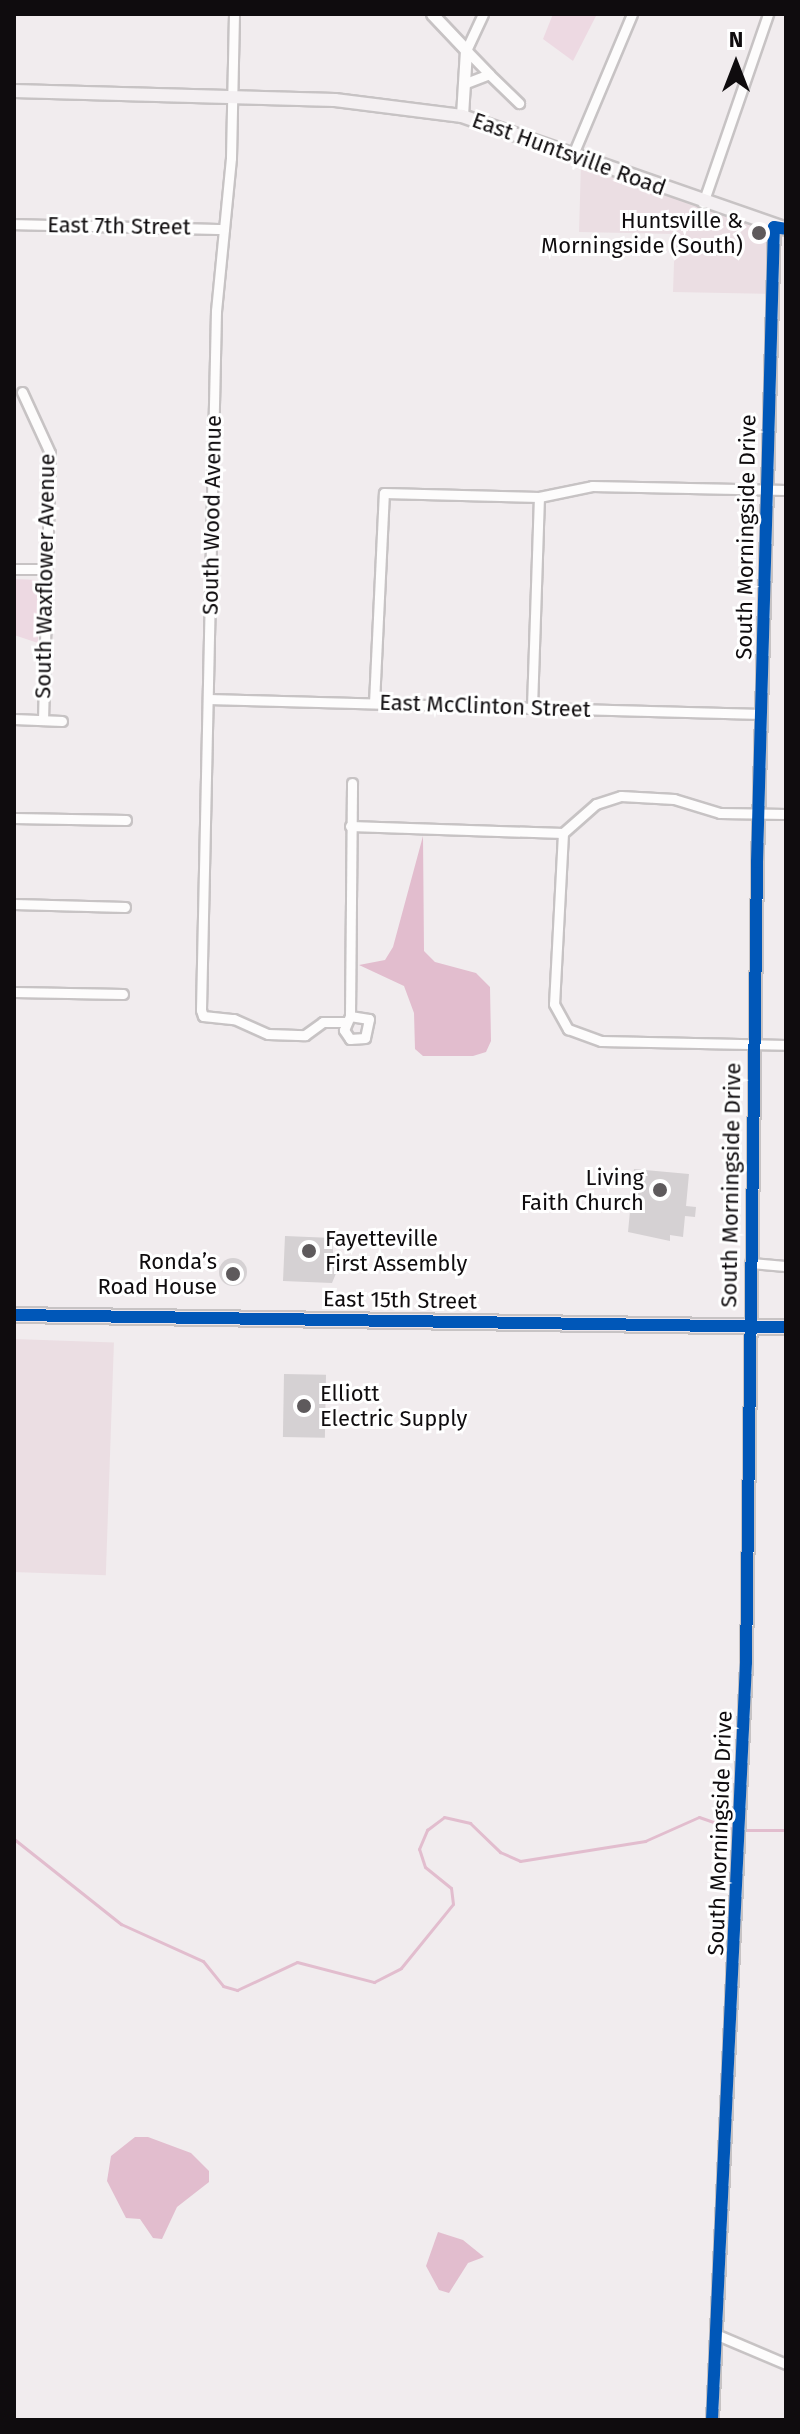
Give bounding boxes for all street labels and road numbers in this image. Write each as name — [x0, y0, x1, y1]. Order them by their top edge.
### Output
street label: East Huntsville Road — [469, 107, 669, 201]
street label: East 7th Street — [47, 212, 191, 240]
street label: South Morningside Drive — [731, 414, 761, 660]
street label: South Wood Avenue — [197, 415, 227, 615]
street label: South Waxflower Avenue — [30, 453, 60, 699]
street label: East McClinton Street — [379, 689, 591, 723]
street label: South Morningside Drive — [716, 1062, 746, 1308]
street label: East 15th Street — [323, 1285, 477, 1315]
street label: South Morningside Drive — [703, 1710, 737, 1956]

